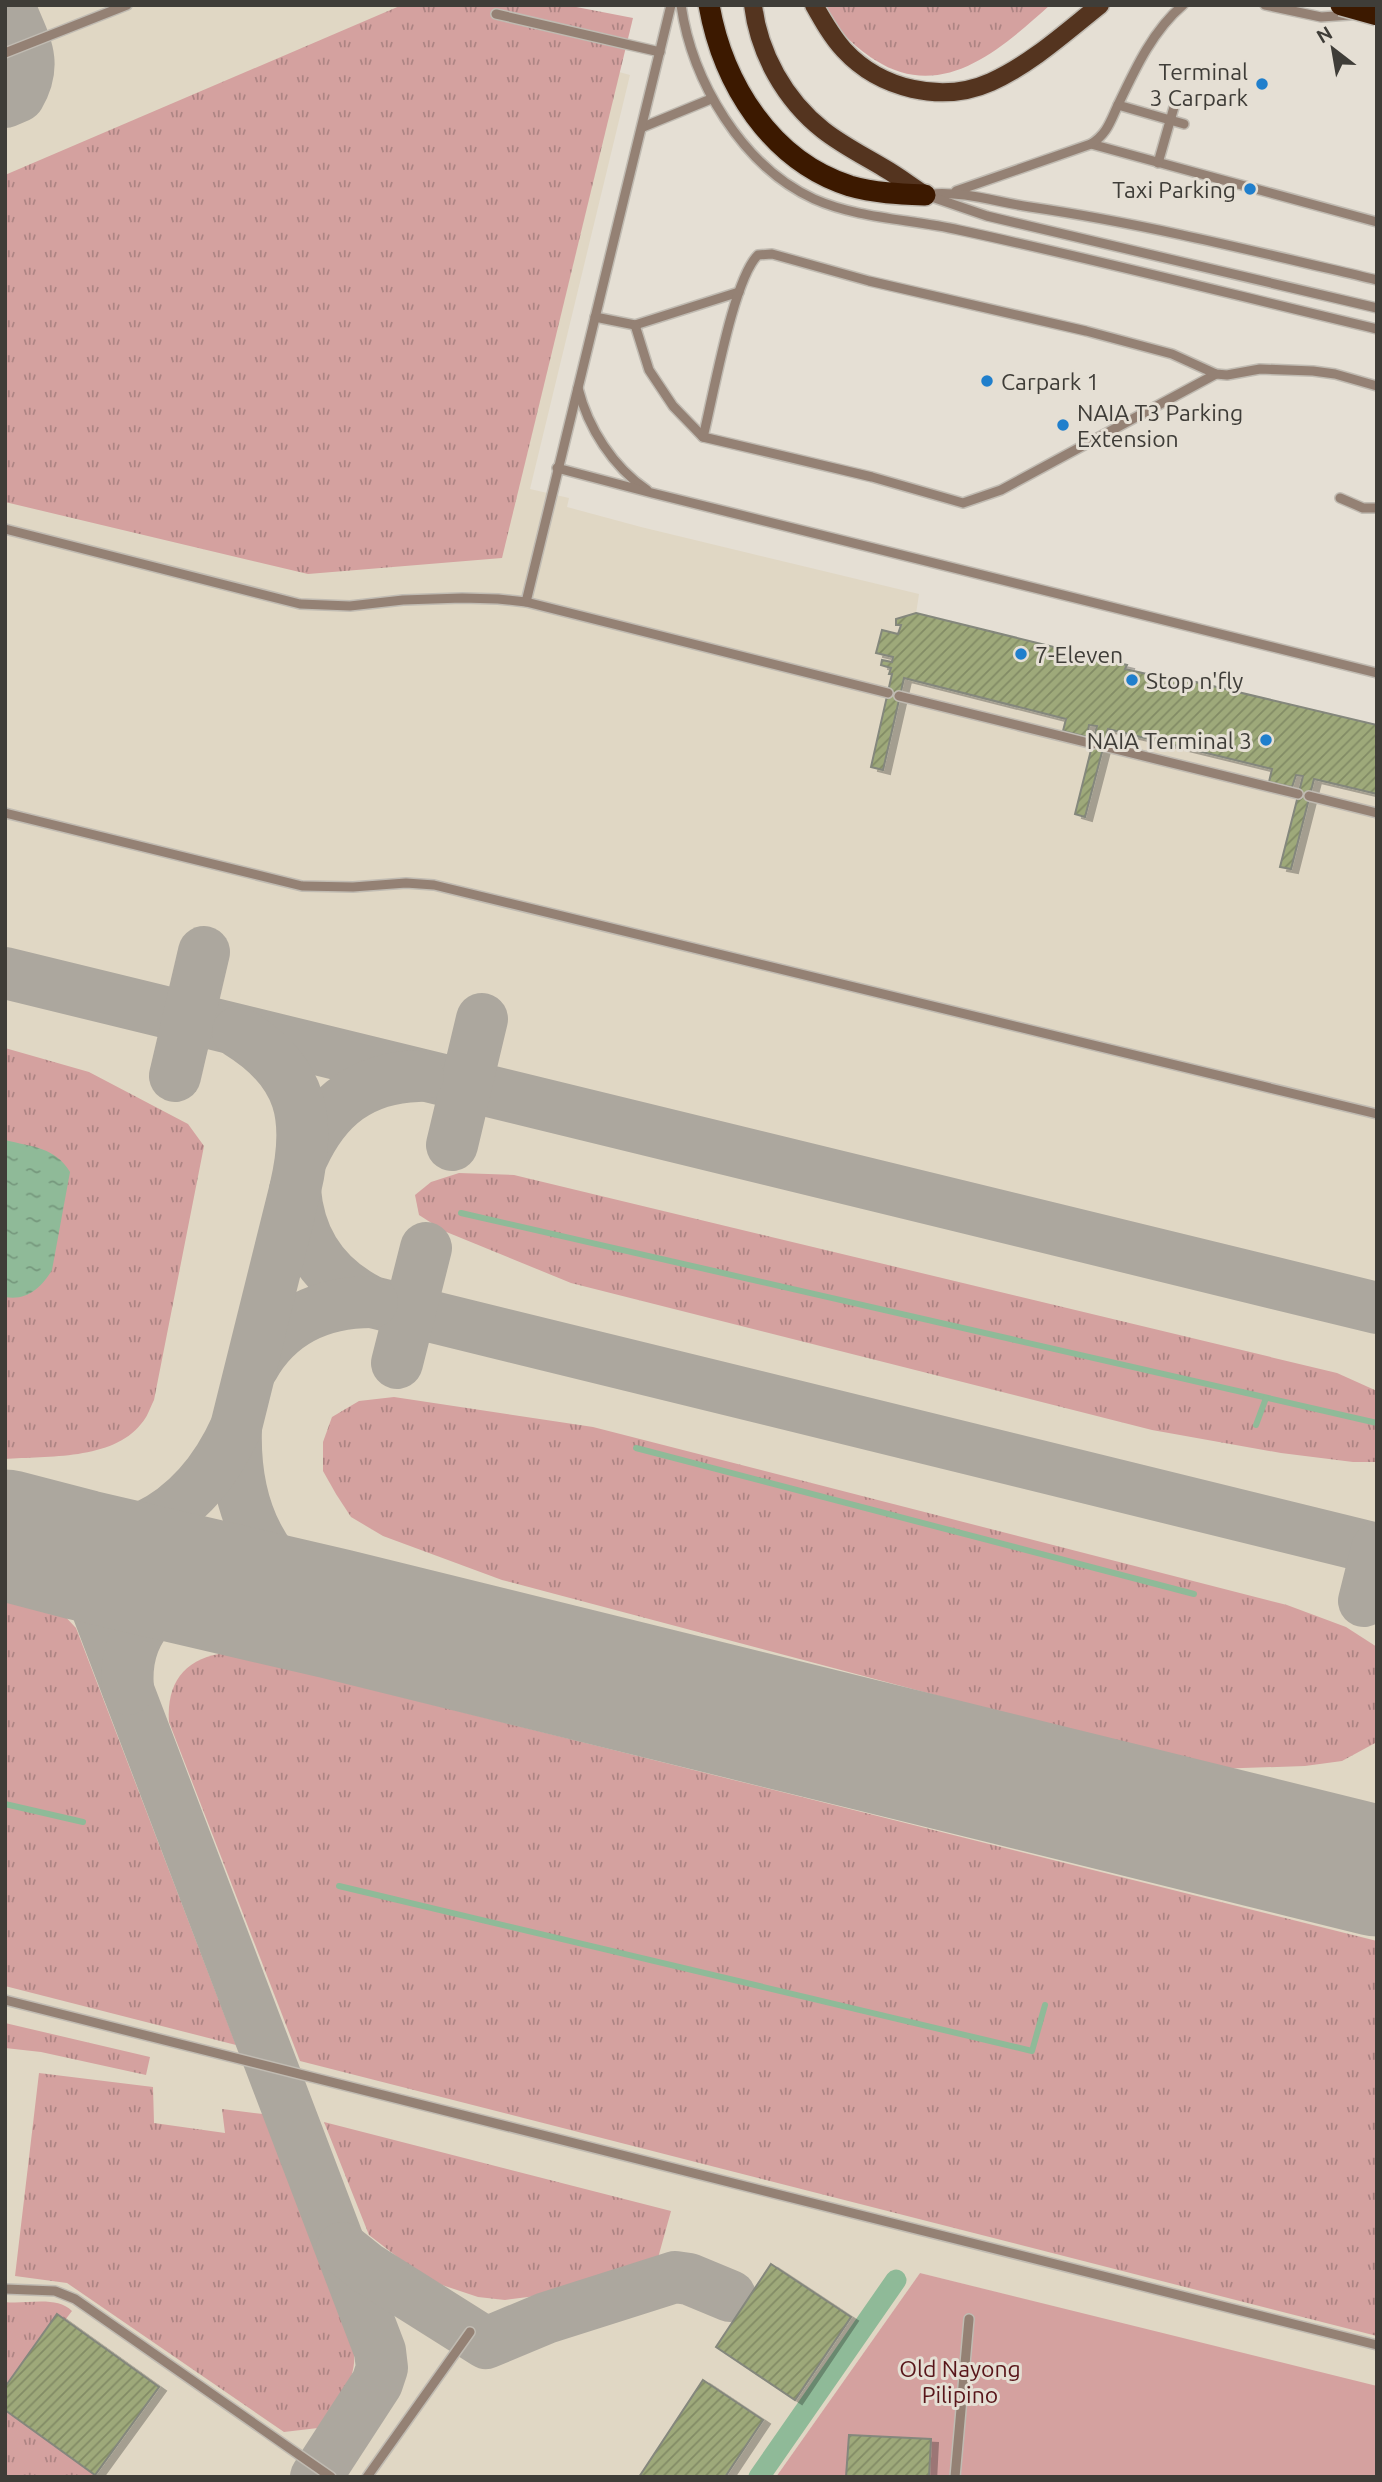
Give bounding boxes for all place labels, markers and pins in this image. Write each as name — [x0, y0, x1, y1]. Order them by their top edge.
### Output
place label: Terminal 3 Carpark — [1149, 59, 1248, 110]
marker: Terminal 3 Carpark — [1254, 76, 1270, 92]
place label: Taxi Parking — [1112, 177, 1236, 202]
marker: Taxi Parking — [1242, 181, 1258, 197]
place label: Carpark 1 — [1001, 369, 1100, 394]
marker: Carpark 1 — [979, 373, 995, 389]
place label: NAIA T3 Parking Extension — [1077, 400, 1243, 451]
marker: NAIA T3 Parking Extension — [1055, 417, 1071, 433]
place label: 7-Eleven — [1035, 642, 1123, 667]
marker: 7-Eleven — [1013, 646, 1029, 662]
place label: Stop n'fly — [1146, 668, 1243, 693]
marker: Stop n'fly — [1124, 672, 1140, 688]
place label: NAIA Terminal 3 — [1087, 728, 1252, 753]
marker: NAIA Terminal 3 — [1258, 732, 1274, 748]

